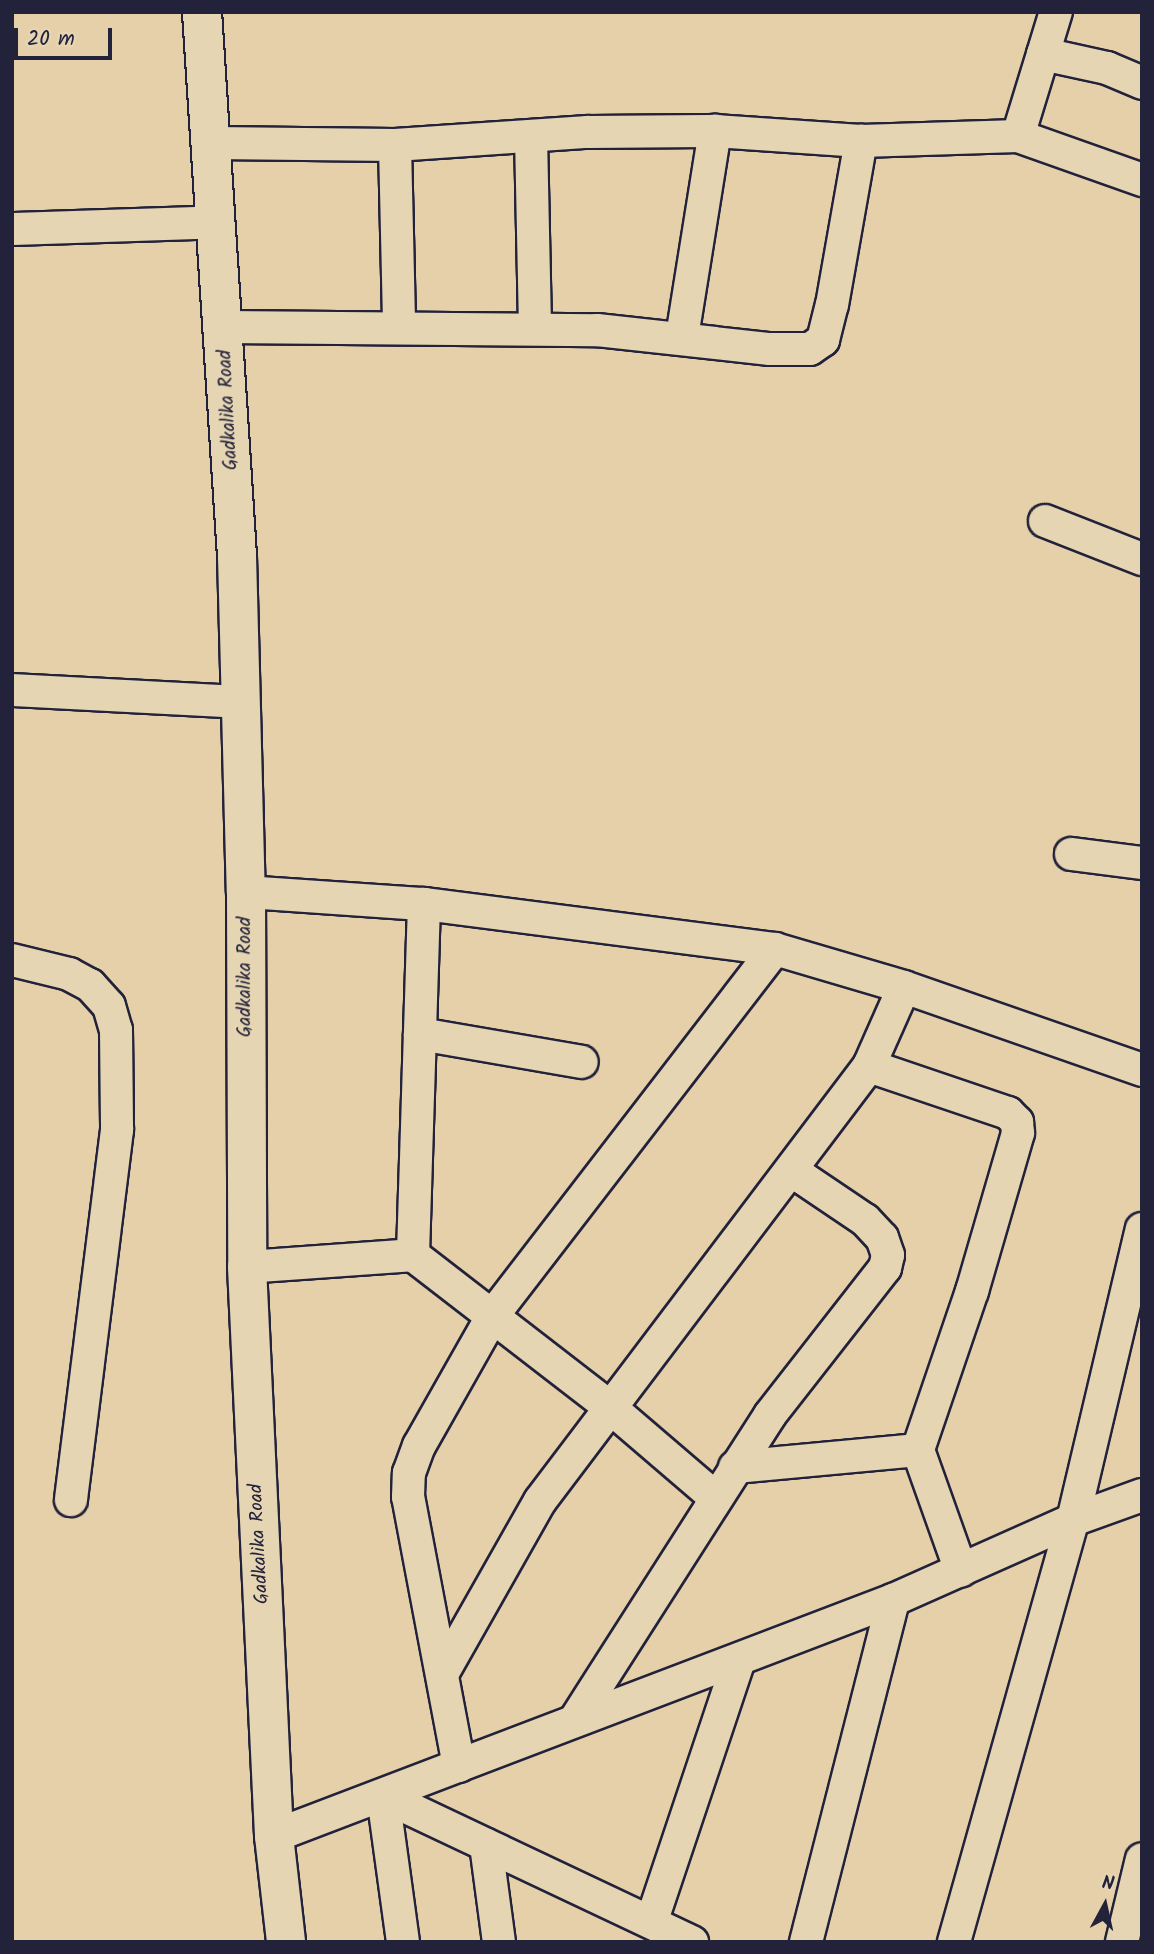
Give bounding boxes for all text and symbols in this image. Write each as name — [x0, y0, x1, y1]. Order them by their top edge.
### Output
scale bar — [18, 14, 116, 58]
text: 20 m — [27, 23, 75, 56]
street label: Gadkalika Road — [214, 349, 244, 471]
street label: Gadkalika Road — [235, 917, 257, 1037]
street label: Gadkalika Road — [245, 1483, 275, 1605]
text: N — [1100, 1869, 1116, 1900]
north arrow — [1070, 1870, 1140, 1940]

